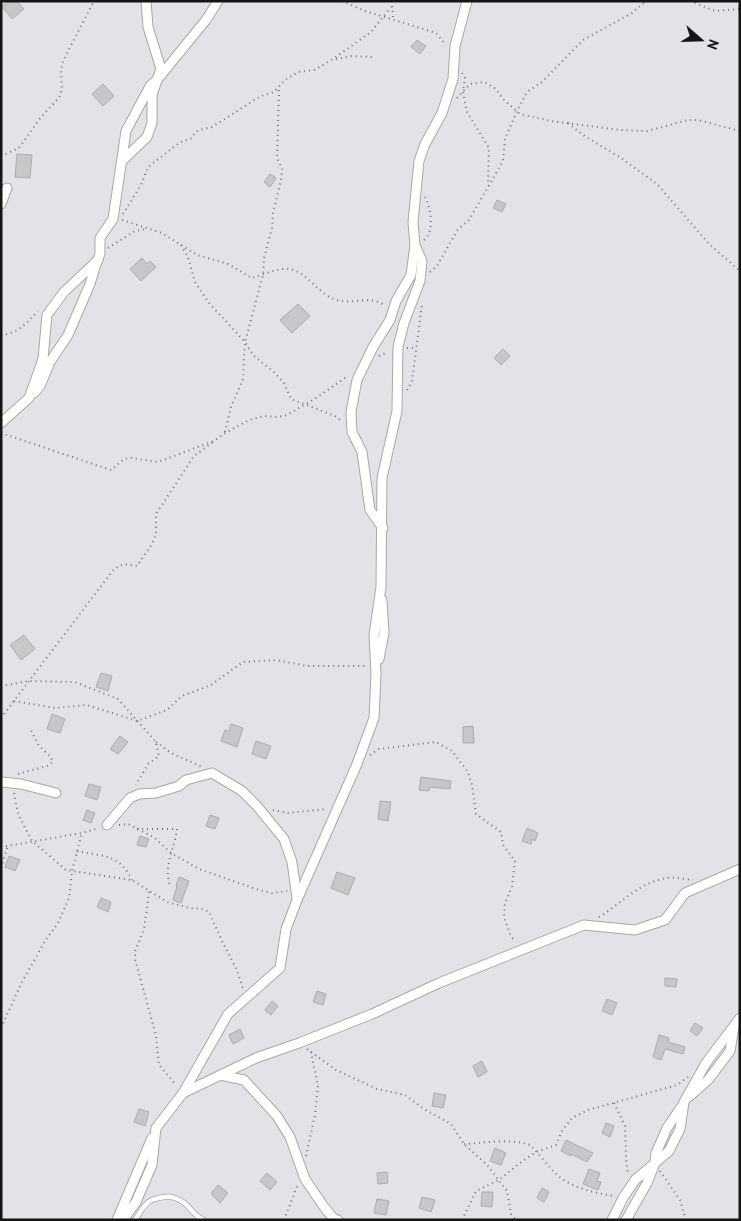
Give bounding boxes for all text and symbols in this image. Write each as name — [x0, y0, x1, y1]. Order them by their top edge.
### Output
north arrow — [676, 15, 726, 65]
text: N — [703, 37, 723, 52]

